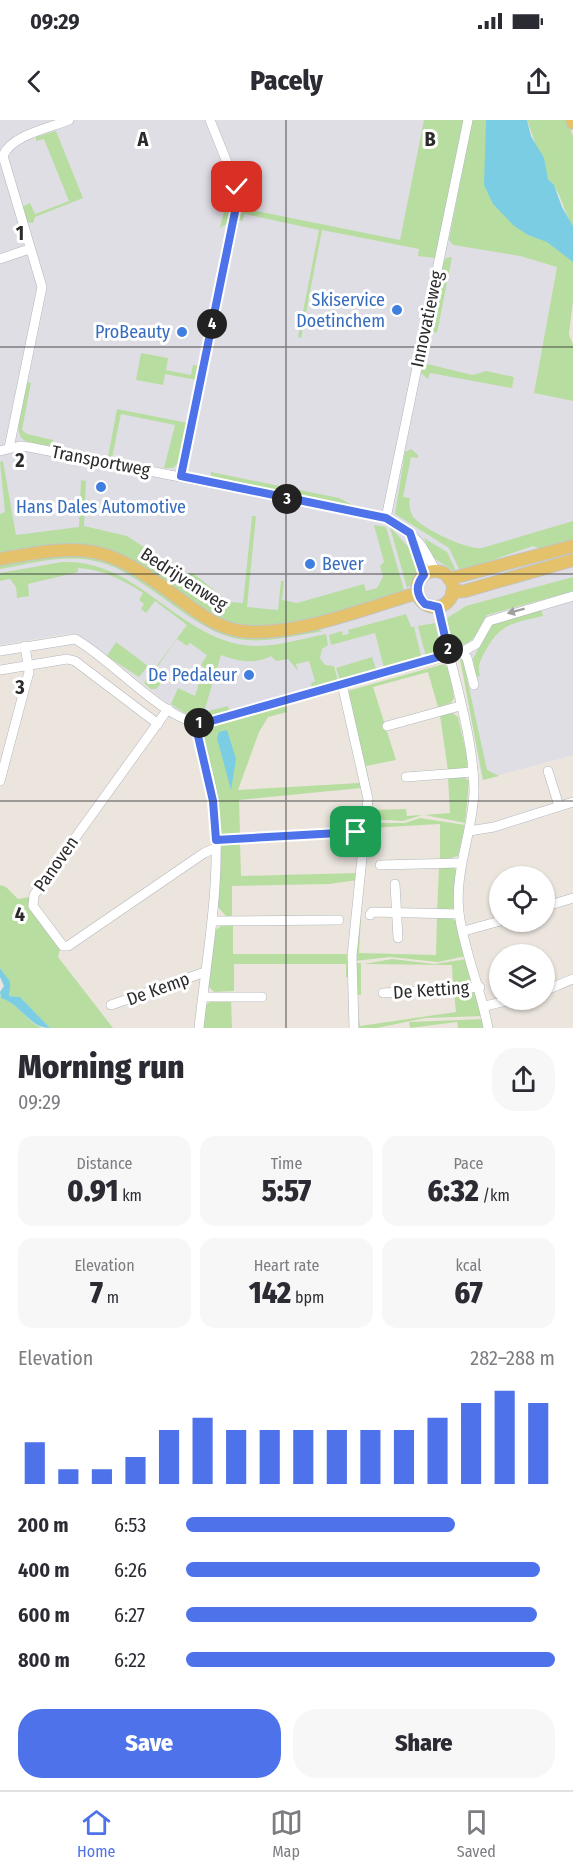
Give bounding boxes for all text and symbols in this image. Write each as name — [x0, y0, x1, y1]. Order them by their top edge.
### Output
text: 09:29 — [30, 8, 80, 35]
icon: back — [18, 65, 51, 98]
text: Pacely — [250, 65, 323, 97]
icon: share — [522, 65, 555, 98]
text: A — [137, 127, 150, 151]
text: B — [424, 127, 436, 151]
pin — [211, 161, 262, 212]
icon: check — [220, 170, 253, 203]
text: 1 — [16, 221, 24, 245]
street label: Innovatieweg — [406, 268, 448, 369]
place label: Skiservice Doetinchem — [296, 289, 385, 332]
marker: Skiservice Doetinchem — [390, 303, 404, 317]
pin: 4 — [197, 309, 227, 339]
text: 4 — [208, 314, 216, 333]
place label: ProBeauty — [95, 321, 170, 343]
marker: ProBeauty — [175, 325, 189, 339]
street label: Transportweg — [50, 441, 153, 481]
text: 2 — [14, 448, 25, 472]
marker: Hans Dales Automotive — [94, 480, 108, 494]
pin: 3 — [272, 484, 302, 514]
text: 3 — [283, 489, 291, 508]
place label: Hans Dales Automotive — [16, 496, 186, 518]
street label: Bedrijvenweg — [136, 543, 232, 616]
place label: Bever — [322, 553, 364, 575]
marker: Bever — [303, 557, 317, 571]
one-way arrow — [507, 607, 525, 616]
pin: 2 — [433, 634, 463, 664]
text: 2 — [444, 639, 452, 658]
place label: De Pedaleur — [148, 664, 238, 686]
marker: De Pedaleur — [242, 668, 256, 682]
text: 3 — [14, 675, 25, 699]
pin: 1 — [184, 708, 214, 738]
text: 1 — [196, 713, 202, 732]
pin — [330, 806, 381, 857]
icon: arrive — [339, 815, 372, 848]
street label: Panoven — [29, 832, 83, 896]
map controls — [489, 866, 555, 1010]
button: locate — [489, 866, 555, 932]
text: 4 — [15, 902, 25, 926]
button: layers — [489, 944, 555, 1010]
street label: De Kemp — [124, 968, 192, 1010]
street label: De Ketting — [392, 976, 470, 1004]
text: Morning run — [18, 1047, 185, 1087]
button: share — [492, 1048, 555, 1111]
text: 09:29 — [18, 1090, 61, 1114]
text: Distance — [76, 1154, 133, 1173]
text: Time — [271, 1154, 302, 1173]
text: Pace — [454, 1154, 483, 1173]
text: 0.91 — [67, 1173, 118, 1209]
text: 5:57 — [262, 1173, 311, 1209]
text: 6:32 — [427, 1173, 479, 1209]
text: km — [118, 1186, 142, 1205]
text: /km — [479, 1186, 510, 1205]
text: Elevation — [74, 1256, 135, 1275]
text: Heart rate — [254, 1256, 319, 1275]
text: kcal — [456, 1256, 481, 1275]
text: 7 — [90, 1275, 103, 1311]
text: 142 — [249, 1275, 291, 1311]
text: 67 — [454, 1275, 483, 1311]
text: m — [103, 1288, 119, 1307]
text: bpm — [291, 1288, 324, 1307]
text: Elevation — [18, 1346, 93, 1370]
text: 282–288 m — [470, 1346, 555, 1370]
text: 200 m — [18, 1513, 69, 1537]
text: 6:53 — [114, 1513, 146, 1537]
text: 400 m — [18, 1558, 70, 1582]
text: 6:26 — [114, 1558, 147, 1582]
text: 600 m — [18, 1603, 70, 1627]
text: 6:27 — [114, 1603, 145, 1627]
text: 800 m — [18, 1648, 70, 1672]
text: 6:22 — [114, 1648, 146, 1672]
button: Save — [18, 1709, 281, 1778]
button: Share — [293, 1709, 555, 1778]
tab: Home — [77, 1806, 115, 1861]
tab: Map — [270, 1806, 303, 1861]
tab: Saved — [457, 1806, 496, 1861]

